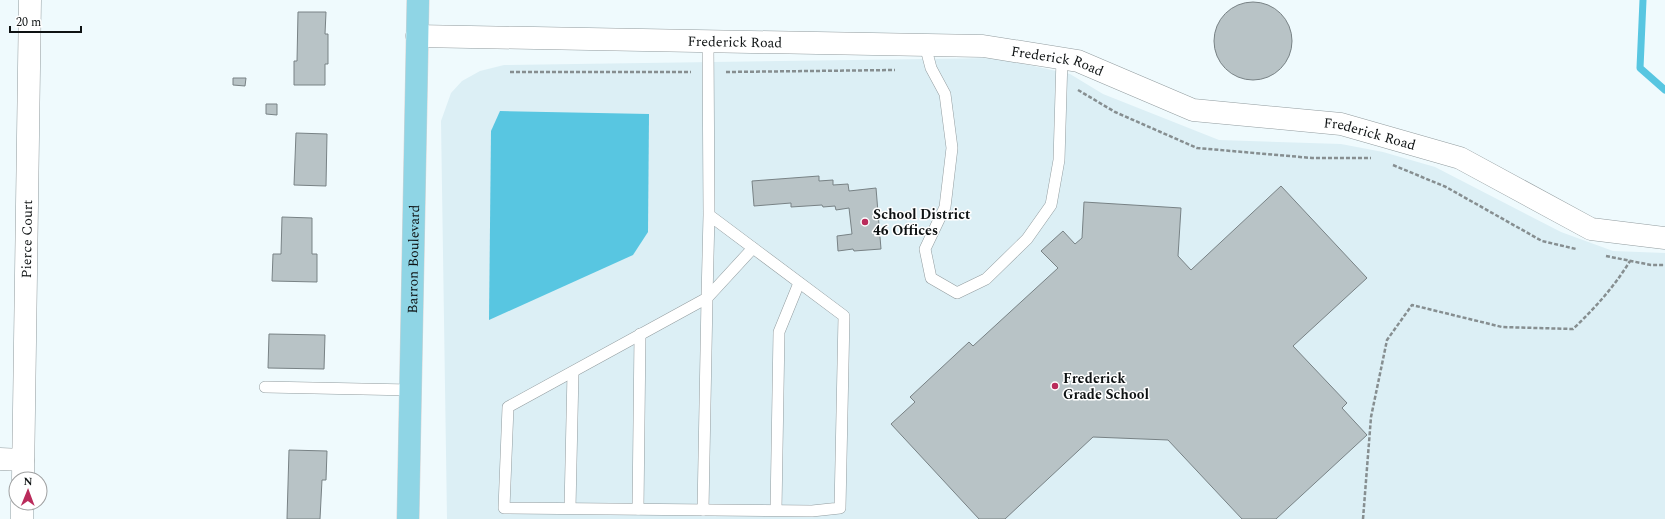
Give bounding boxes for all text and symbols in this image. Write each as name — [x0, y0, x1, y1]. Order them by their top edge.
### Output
scale bar — [10, 8, 81, 34]
text: 20 m — [16, 13, 41, 32]
street label: Frederick Road — [687, 31, 783, 53]
street label: Frederick Road — [1009, 41, 1107, 82]
street label: Frederick Road — [1323, 112, 1418, 156]
street label: Pierce Court — [16, 199, 38, 279]
street label: Barron Boulevard — [402, 204, 425, 314]
place label: School District 46 Offices — [873, 204, 971, 241]
marker: School District 46 Offices — [860, 217, 870, 227]
place label: Frederick Grade School — [1063, 368, 1149, 405]
marker: Frederick Grade School — [1050, 381, 1060, 391]
north arrow — [8, 471, 48, 511]
text: N — [24, 473, 33, 490]

